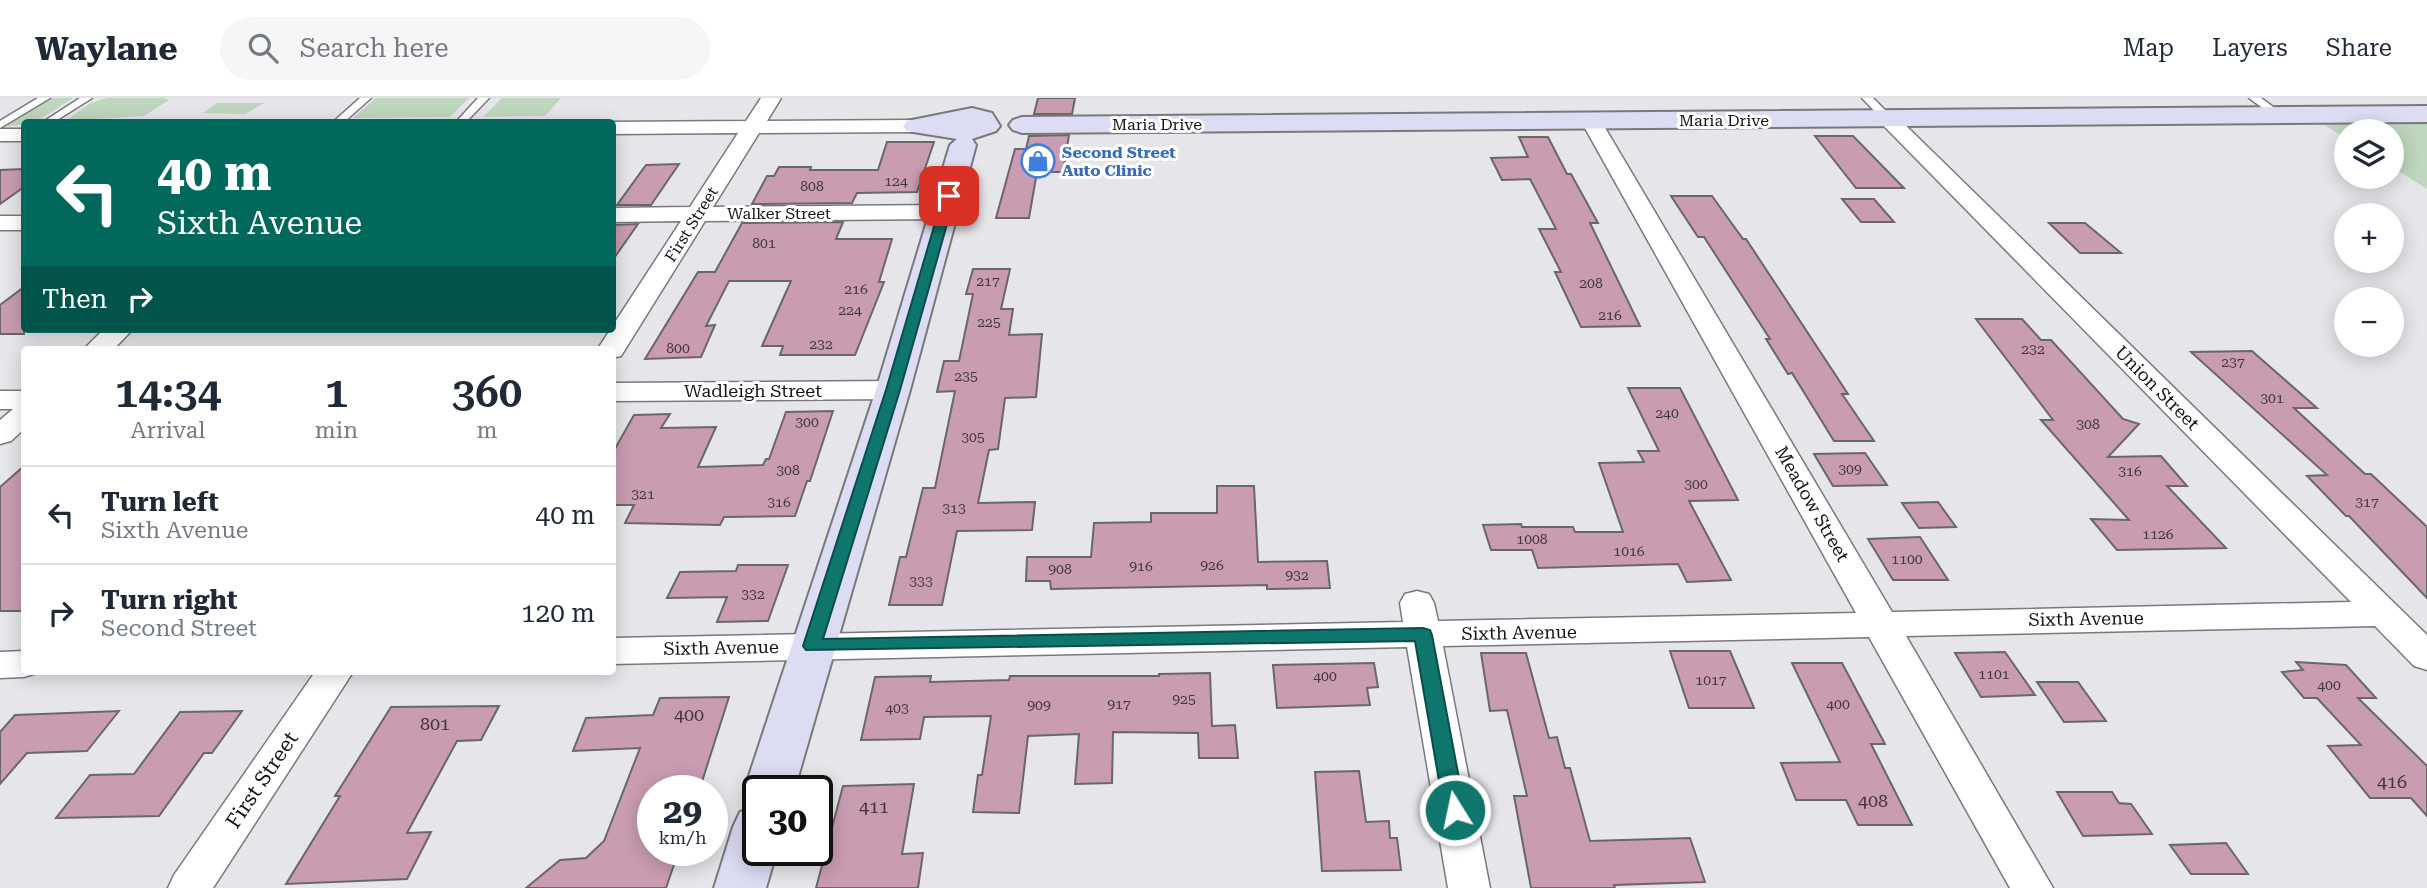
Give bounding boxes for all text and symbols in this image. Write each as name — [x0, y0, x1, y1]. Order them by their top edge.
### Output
search box — [220, 17, 710, 80]
text: Waylane — [35, 29, 178, 68]
icon: search — [244, 29, 282, 67]
text: Search here — [300, 33, 449, 63]
text: Map — [2123, 34, 2174, 62]
text: Layers — [2212, 34, 2288, 62]
text: Share — [2326, 34, 2392, 62]
street label: Maria Drive — [1679, 111, 1769, 130]
street label: Maria Drive — [1112, 115, 1202, 134]
map controls — [2334, 119, 2404, 357]
button: layers — [2334, 119, 2404, 189]
shop icon: Second Street Auto Clinic — [1019, 142, 1057, 180]
place label: Second Street Auto Clinic — [1062, 143, 1176, 180]
text: 40 m — [157, 145, 272, 202]
icon: left — [42, 147, 133, 238]
pin — [919, 166, 979, 226]
house number: 124 — [884, 173, 908, 189]
icon: arrive — [930, 177, 968, 215]
house number: 808 — [800, 178, 824, 194]
street label: First Street — [661, 183, 722, 265]
button: + — [2334, 203, 2404, 273]
text: Sixth Avenue — [157, 204, 362, 242]
street label: Walker Street — [727, 204, 831, 223]
house number: 801 — [752, 235, 776, 251]
house number: 217 — [976, 273, 1000, 289]
house number: 208 — [1579, 275, 1603, 291]
icon: right — [121, 280, 159, 318]
house number: 216 — [844, 281, 868, 297]
text: Then — [42, 284, 107, 314]
button: − — [2334, 287, 2404, 357]
house number: 224 — [838, 302, 862, 318]
house number: 216 — [1598, 307, 1622, 323]
house number: 225 — [977, 314, 1001, 330]
house number: 232 — [809, 336, 833, 352]
house number: 800 — [666, 340, 690, 356]
house number: 232 — [2021, 341, 2045, 357]
street label: Union Street — [2111, 341, 2204, 434]
house number: 237 — [2221, 354, 2245, 370]
text: 14:34 — [115, 368, 221, 417]
text: 1 — [325, 368, 348, 417]
text: 360 — [452, 368, 522, 417]
house number: 235 — [954, 368, 978, 384]
street label: Wadleigh Street — [684, 380, 822, 401]
house number: 301 — [2260, 390, 2284, 406]
house number: 240 — [1655, 405, 1679, 421]
house number: 300 — [795, 414, 819, 430]
house number: 308 — [2076, 416, 2100, 432]
text: Arrival — [131, 417, 205, 444]
text: min — [315, 417, 358, 444]
text: m — [476, 417, 497, 444]
house number: 305 — [961, 429, 985, 445]
street label: Meadow Street — [1771, 442, 1854, 565]
house number: 309 — [1838, 461, 1862, 477]
house number: 308 — [776, 462, 800, 478]
house number: 316 — [2118, 463, 2142, 479]
house number: 300 — [1684, 476, 1708, 492]
house number: 321 — [631, 486, 655, 502]
text: Turn left — [101, 487, 219, 517]
house number: 316 — [767, 494, 791, 510]
house number: 317 — [2355, 494, 2379, 510]
icon: left — [42, 496, 80, 534]
text: 40 m — [536, 500, 595, 530]
house number: 313 — [942, 500, 966, 516]
text: Sixth Avenue — [101, 517, 248, 544]
house number: 1126 — [2142, 526, 2174, 542]
house number: 1008 — [1516, 531, 1548, 547]
house number: 1016 — [1613, 543, 1645, 559]
house number: 1100 — [1891, 551, 1923, 567]
house number: 926 — [1200, 557, 1224, 573]
house number: 916 — [1129, 558, 1153, 574]
house number: 908 — [1048, 561, 1072, 577]
house number: 932 — [1285, 567, 1309, 583]
house number: 333 — [909, 573, 933, 589]
text: Turn right — [101, 585, 237, 615]
house number: 332 — [741, 586, 765, 602]
icon: right — [42, 594, 80, 632]
text: 120 m — [521, 598, 595, 628]
street label: Sixth Avenue — [2028, 607, 2144, 630]
text: Second Street — [101, 615, 257, 642]
street label: Sixth Avenue — [1461, 621, 1577, 644]
street label: Sixth Avenue — [663, 636, 779, 659]
house number: 1101 — [1978, 666, 2010, 682]
house number: 400 — [1313, 668, 1337, 684]
house number: 1017 — [1695, 672, 1727, 688]
house number: 400 — [2317, 677, 2341, 693]
house number: 925 — [1172, 691, 1196, 707]
house number: 917 — [1107, 696, 1131, 712]
house number: 400 — [1826, 696, 1850, 712]
house number: 909 — [1027, 697, 1051, 713]
house number: 403 — [885, 700, 909, 716]
house number: 400 — [674, 704, 704, 725]
house number: 801 — [420, 713, 450, 734]
street label: First Street — [221, 727, 303, 833]
house number: 416 — [2377, 771, 2407, 792]
position arrow — [1418, 773, 1492, 847]
speed limit sign: 30 — [742, 775, 833, 866]
house number: 408 — [1858, 790, 1888, 811]
text: 29 — [663, 791, 702, 832]
house number: 411 — [859, 796, 889, 817]
text: km/h — [658, 827, 707, 848]

